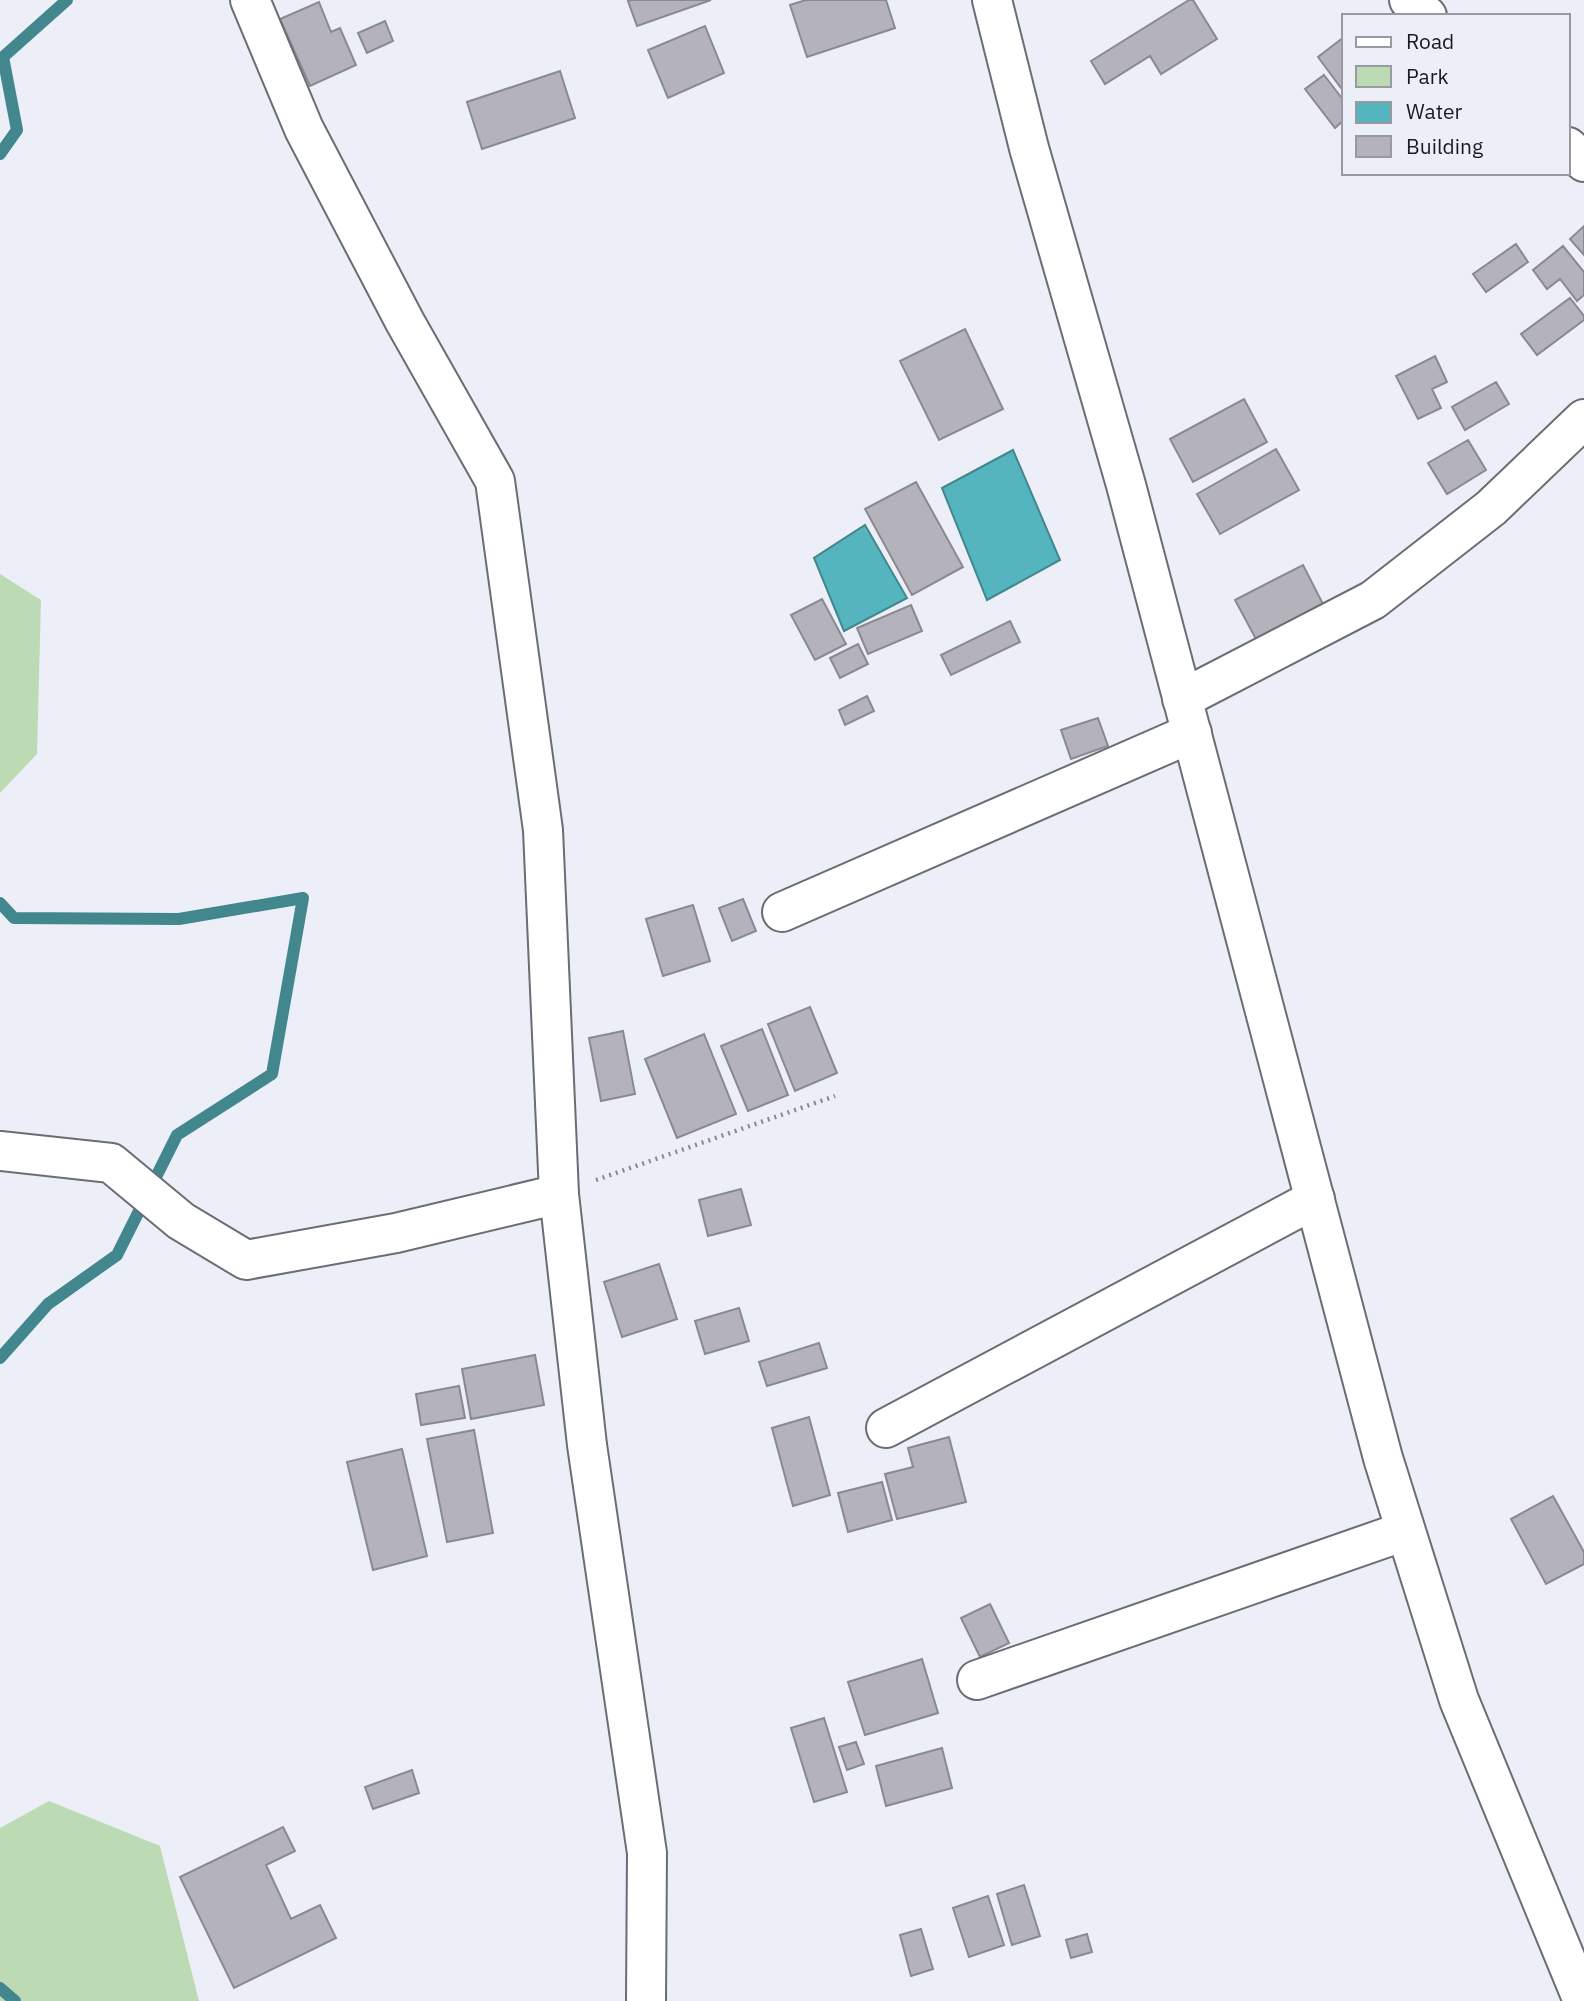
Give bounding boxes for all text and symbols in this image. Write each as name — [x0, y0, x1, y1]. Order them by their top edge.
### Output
legend — [1342, 14, 1570, 175]
text: Road — [1406, 27, 1454, 55]
text: Park — [1406, 62, 1449, 90]
text: Water — [1406, 97, 1463, 125]
text: Building — [1406, 132, 1483, 160]

